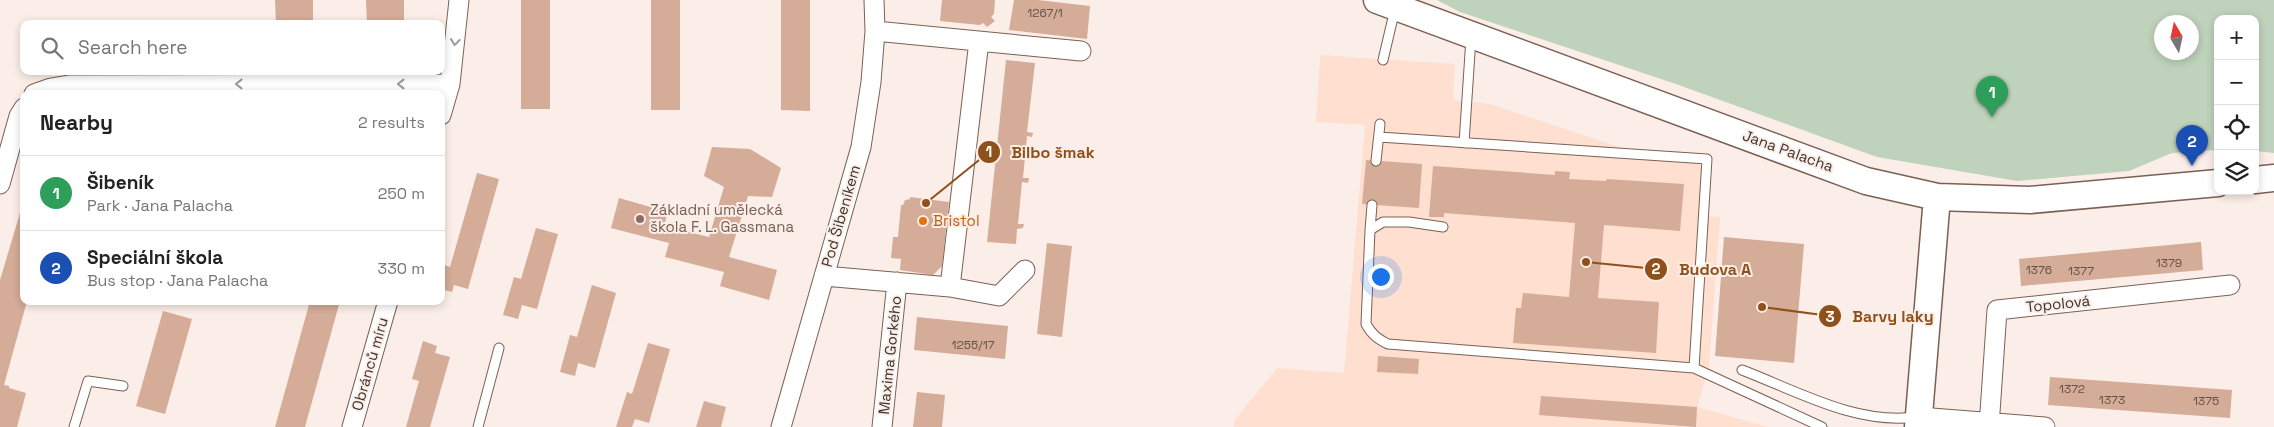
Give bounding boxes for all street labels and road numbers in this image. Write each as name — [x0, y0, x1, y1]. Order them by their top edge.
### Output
street label: Jana Palacha — [1740, 125, 1836, 176]
street label: Pod Šibeníkem — [817, 163, 864, 269]
street label: Topolová — [2025, 291, 2091, 316]
street label: Maxima Gorkého — [874, 295, 905, 415]
street label: Obránců míru — [347, 315, 392, 413]

